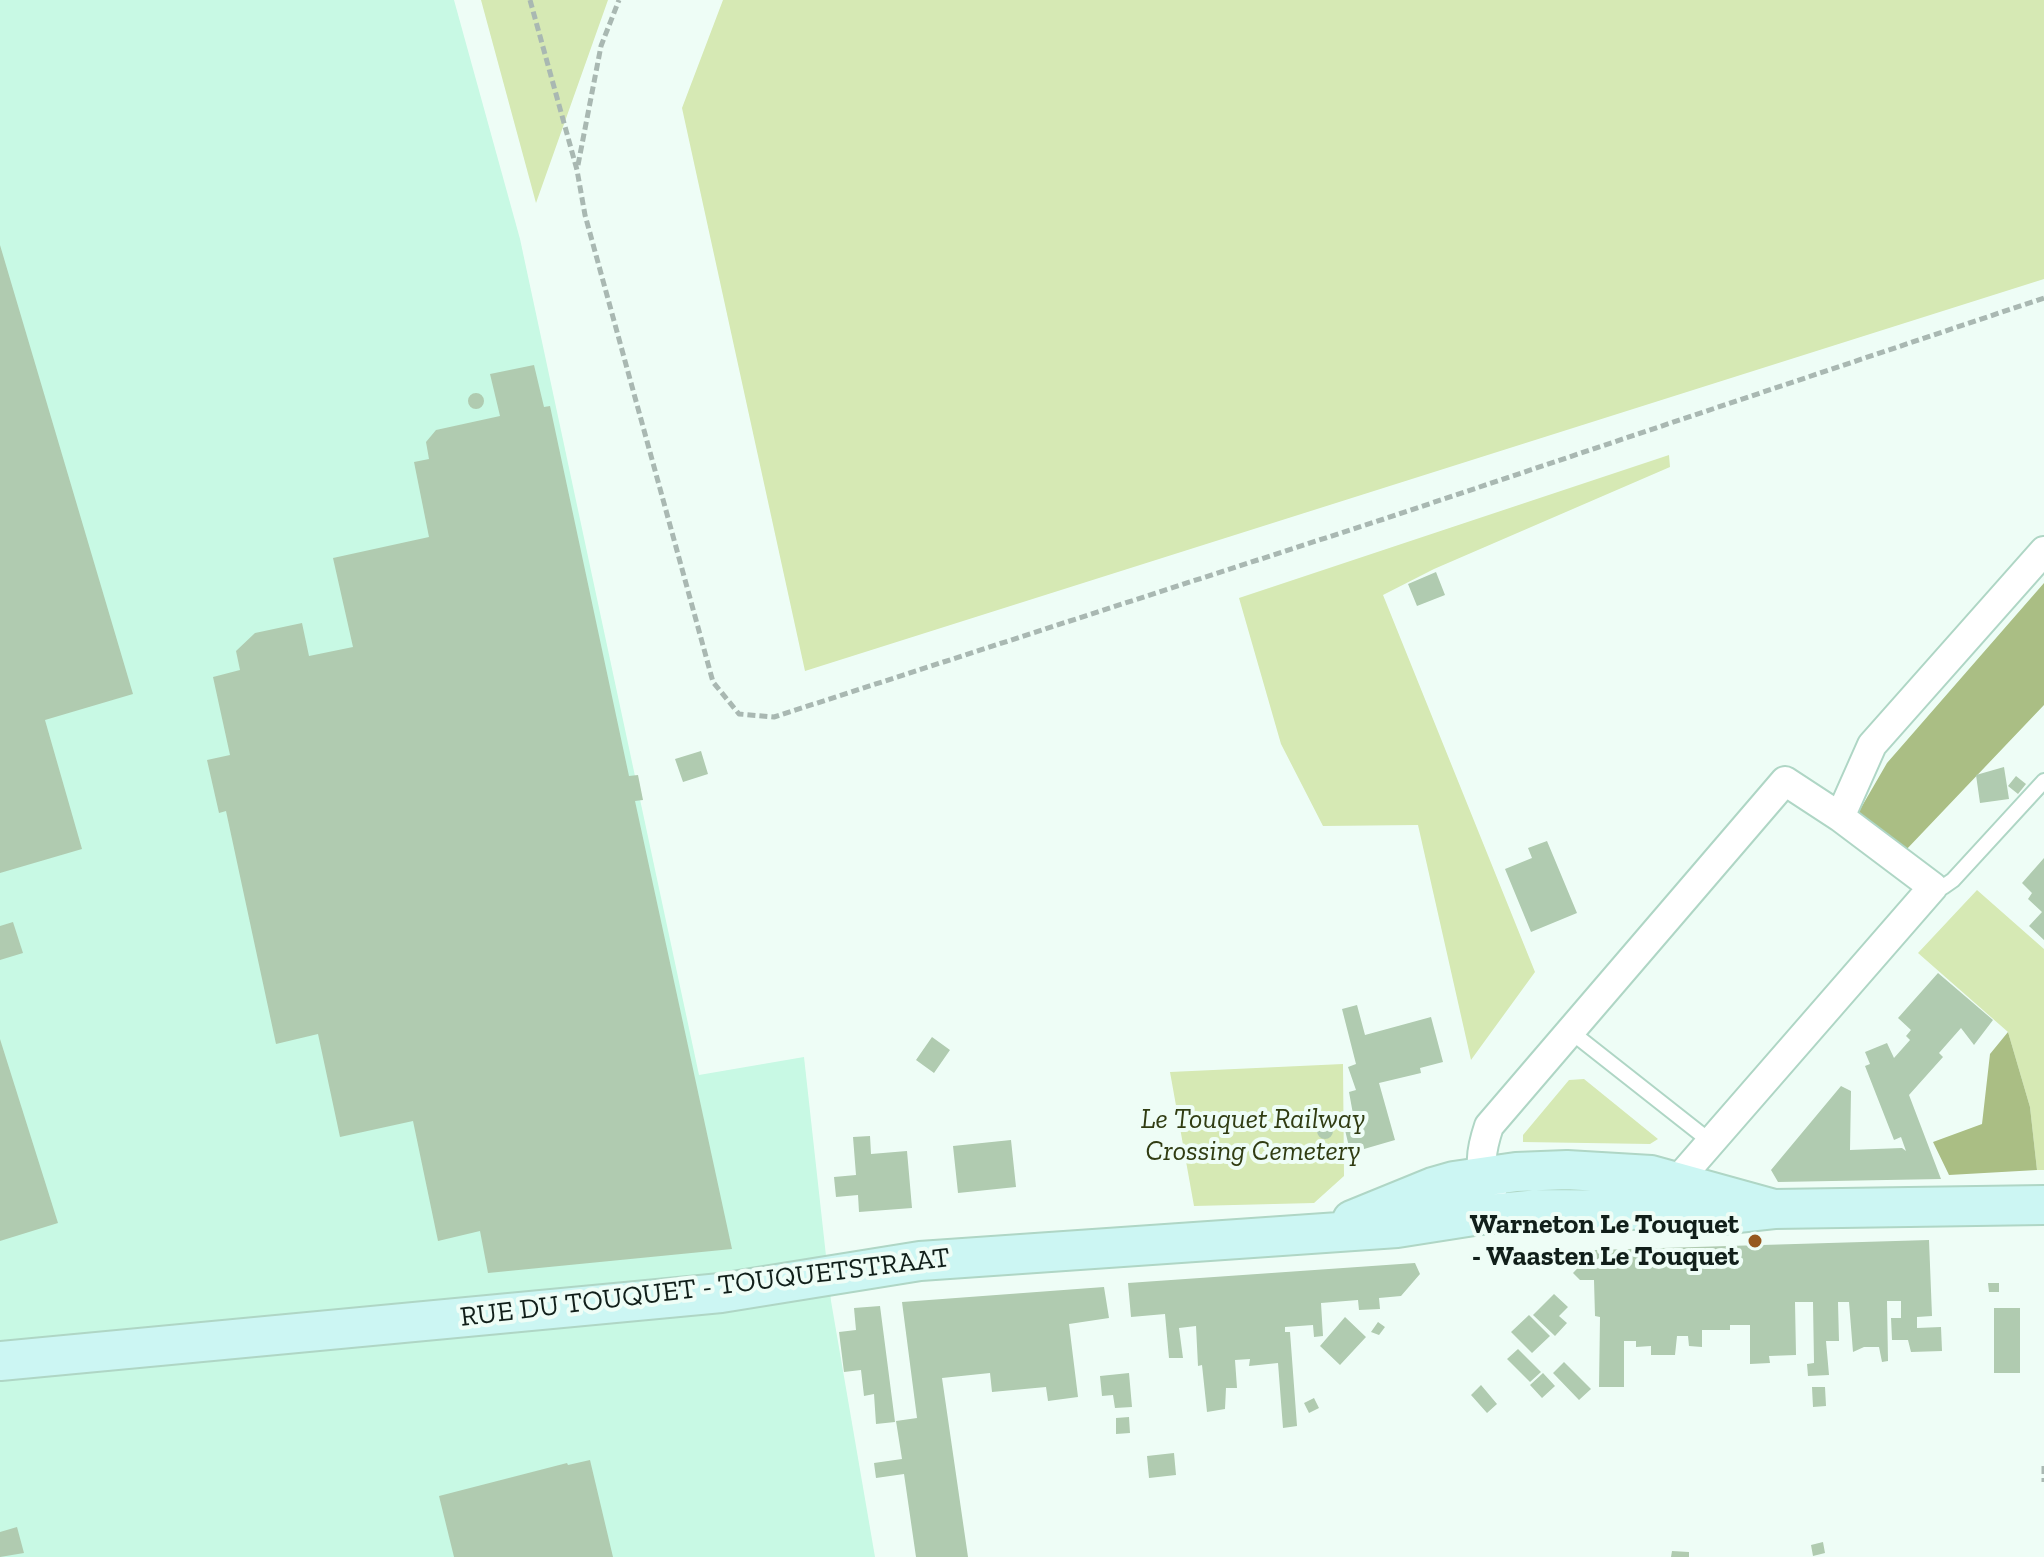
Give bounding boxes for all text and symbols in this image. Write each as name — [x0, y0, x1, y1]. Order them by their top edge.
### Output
park label: Le Touquet Railway Crossing Cemetery — [1141, 1103, 1365, 1169]
place label: Warneton Le Touquet - Waasten Le Touquet — [1470, 1208, 1739, 1274]
marker: Warneton Le Touquet - Waasten Le Touquet — [1746, 1232, 1764, 1250]
street label: RUE DU TOUQUET - TOUQUETSTRAAT — [458, 1241, 952, 1335]

